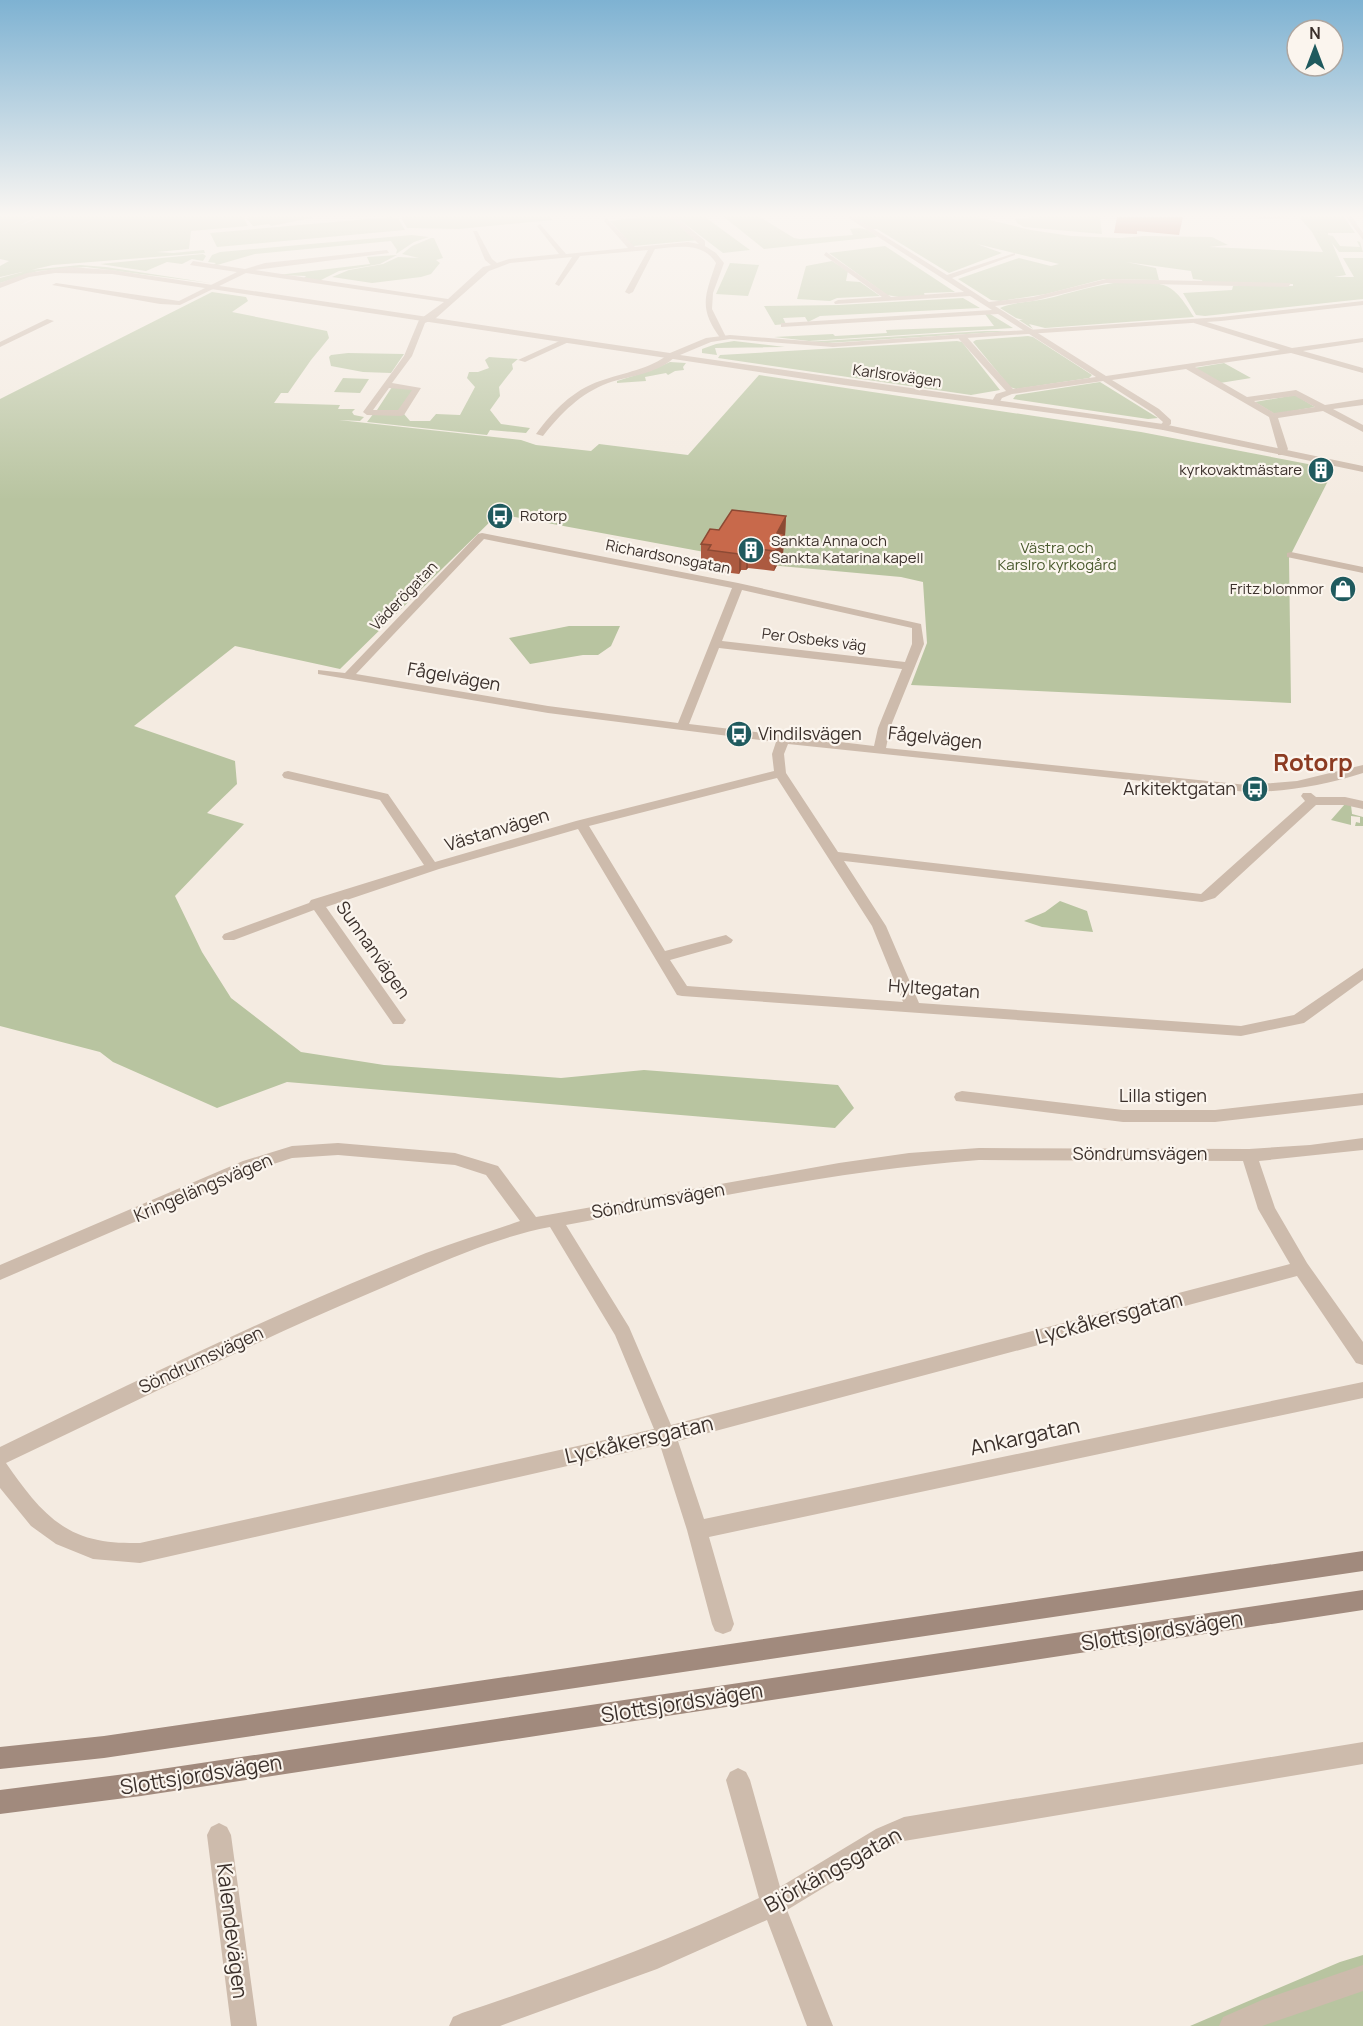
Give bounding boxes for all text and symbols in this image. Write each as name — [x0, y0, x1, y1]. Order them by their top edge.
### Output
north arrow — [1285, 18, 1345, 78]
text: N — [1309, 22, 1321, 44]
street label: Karlsrovägen — [851, 359, 943, 392]
building icon: kyrkovaktmästare — [1306, 455, 1336, 485]
place label: kyrkovaktmästare — [1179, 459, 1302, 480]
bus stop icon: Rotorp — [485, 501, 515, 531]
place label: Rotorp — [520, 505, 567, 526]
place label: Sankta Anna och Sankta Katarina kapell — [771, 530, 923, 568]
street label: Richardsonsgatan — [604, 534, 732, 579]
building icon: Sankta Anna och Sankta Katarina kapell — [736, 535, 766, 565]
park label: Västra och Karslro kyrkogård — [997, 537, 1117, 575]
street label: Väderögatan — [365, 556, 442, 635]
shop icon: Fritz blommor — [1328, 574, 1358, 604]
place label: Fritz blommor — [1230, 578, 1325, 599]
street label: Per Osbeks väg — [761, 623, 868, 656]
street label: Fågelvägen — [406, 656, 503, 696]
bus stop icon: Vindilsvägen — [724, 719, 754, 749]
street label: Fågelvägen — [887, 720, 983, 754]
place label: Vindilsvägen — [758, 721, 862, 745]
district label: Rotorp — [1273, 745, 1353, 778]
bus stop icon: Arkitektgatan — [1240, 774, 1270, 804]
place label: Arkitektgatan — [1123, 776, 1236, 800]
street label: Västanvägen — [442, 802, 552, 856]
street label: Sunnanvägen — [331, 896, 416, 1003]
street label: Hyltegatan — [887, 973, 981, 1003]
street label: Lilla stigen — [1119, 1083, 1207, 1107]
street label: Söndrumsvägen — [1073, 1141, 1207, 1165]
street label: Kringelängsvägen — [130, 1147, 275, 1227]
street label: Söndrumsvägen — [589, 1176, 726, 1224]
street label: Lyckåkersgatan — [1032, 1284, 1185, 1350]
street label: Söndrumsvägen — [134, 1320, 267, 1398]
street label: Lyckåkersgatan — [562, 1408, 716, 1470]
street label: Ankargatan — [967, 1411, 1082, 1461]
street label: Slottsjordsvägen — [1079, 1603, 1245, 1657]
street label: Slottsjordsvägen — [599, 1675, 765, 1729]
street label: Slottsjordsvägen — [118, 1747, 284, 1801]
street label: Björkängsgatan — [759, 1820, 906, 1918]
street label: Kalendevägen — [211, 1862, 255, 2000]

